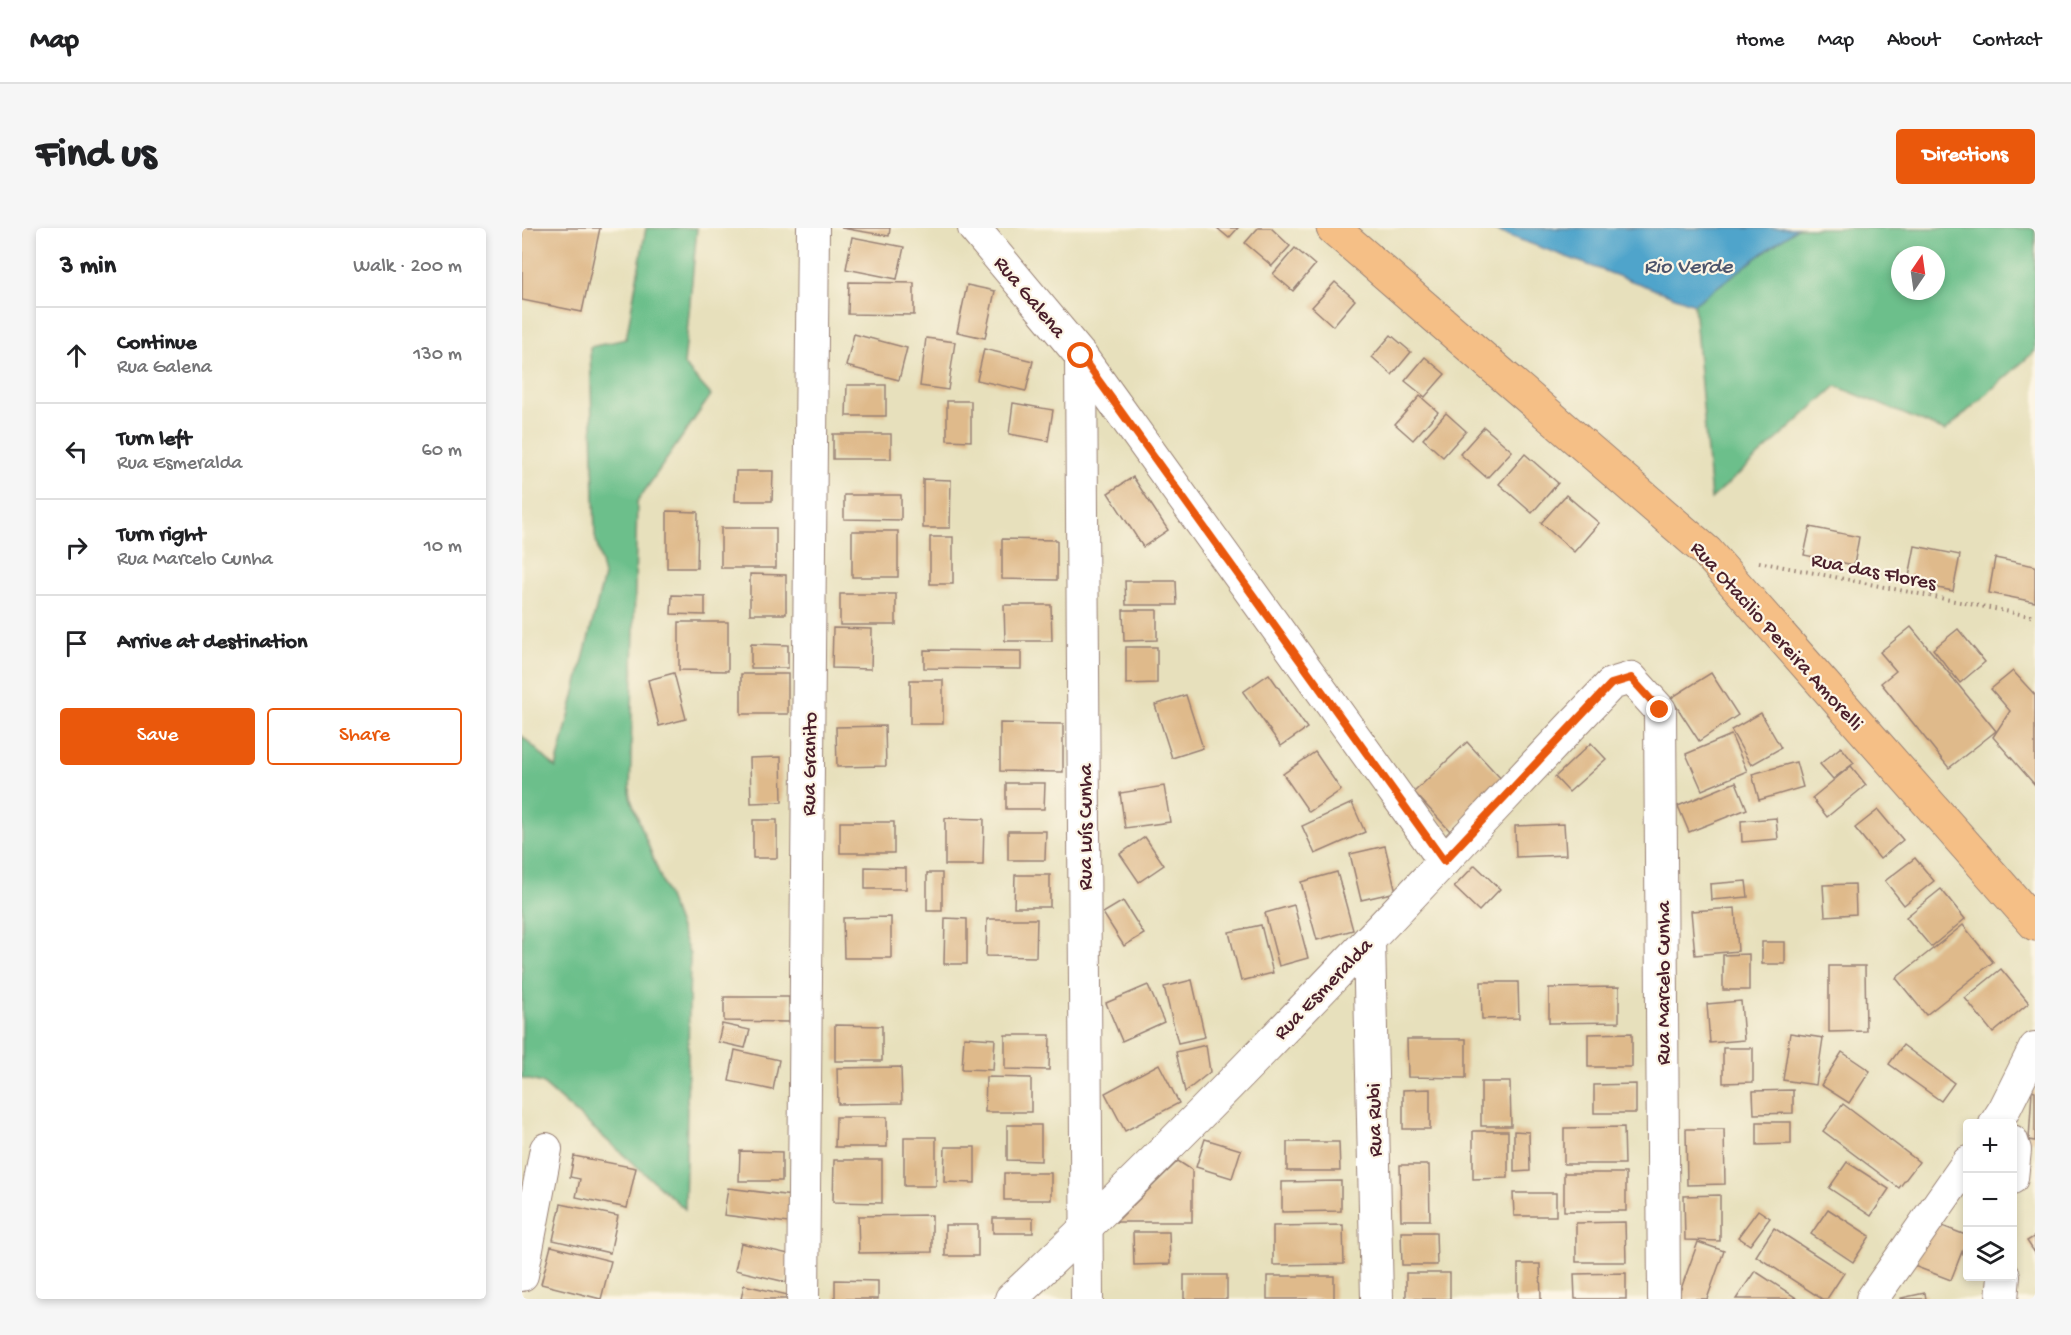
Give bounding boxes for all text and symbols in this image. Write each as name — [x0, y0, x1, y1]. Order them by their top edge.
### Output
text: Map — [30, 25, 79, 58]
text: Home — [1736, 29, 1784, 54]
text: Map — [1817, 29, 1854, 54]
text: About — [1887, 29, 1940, 54]
text: Contact — [1973, 29, 2041, 54]
button: Directions — [1896, 129, 2035, 184]
text: Find us — [36, 132, 156, 181]
north arrow — [1891, 246, 1945, 300]
text: 3 min — [60, 252, 116, 283]
street label: Rua Galena — [987, 252, 1071, 345]
water label: Rio Verde — [1644, 255, 1734, 281]
text: Walk · 200 m — [353, 256, 462, 279]
text: Continue — [117, 331, 197, 357]
icon: ahead — [60, 339, 93, 372]
route start — [1067, 342, 1093, 368]
text: 130 m — [413, 344, 462, 367]
text: Rua Galena — [117, 357, 212, 380]
text: Turn left — [117, 427, 191, 453]
icon: left — [60, 435, 93, 468]
text: 60 m — [422, 440, 462, 463]
text: Rua Esmeralda — [117, 453, 242, 476]
text: Turn right — [117, 523, 205, 549]
icon: right — [60, 531, 93, 564]
text: 10 m — [424, 536, 462, 559]
street label: Rua Otacilio Pereira Amorelli — [1684, 537, 1867, 737]
text: Rua Marcelo Cunha — [117, 549, 273, 572]
street label: Rua das Flores — [1809, 549, 1939, 598]
icon: arrive — [60, 627, 93, 660]
text: Arrive at destination — [117, 630, 307, 656]
route end — [1646, 696, 1672, 722]
button: Save — [60, 708, 255, 765]
button: Share — [267, 708, 462, 765]
street label: Rua Granito — [798, 712, 825, 816]
street label: Rua Luís Cunha — [1075, 762, 1100, 890]
street label: Rua Marcelo Cunha — [1653, 900, 1678, 1065]
street label: Rua Esmeralda — [1270, 933, 1380, 1046]
street label: Rua Rubi — [1363, 1083, 1390, 1157]
map controls — [1963, 1119, 2017, 1281]
button: + — [1963, 1119, 2017, 1173]
button: − — [1963, 1173, 2017, 1227]
button: layers — [1963, 1227, 2017, 1281]

